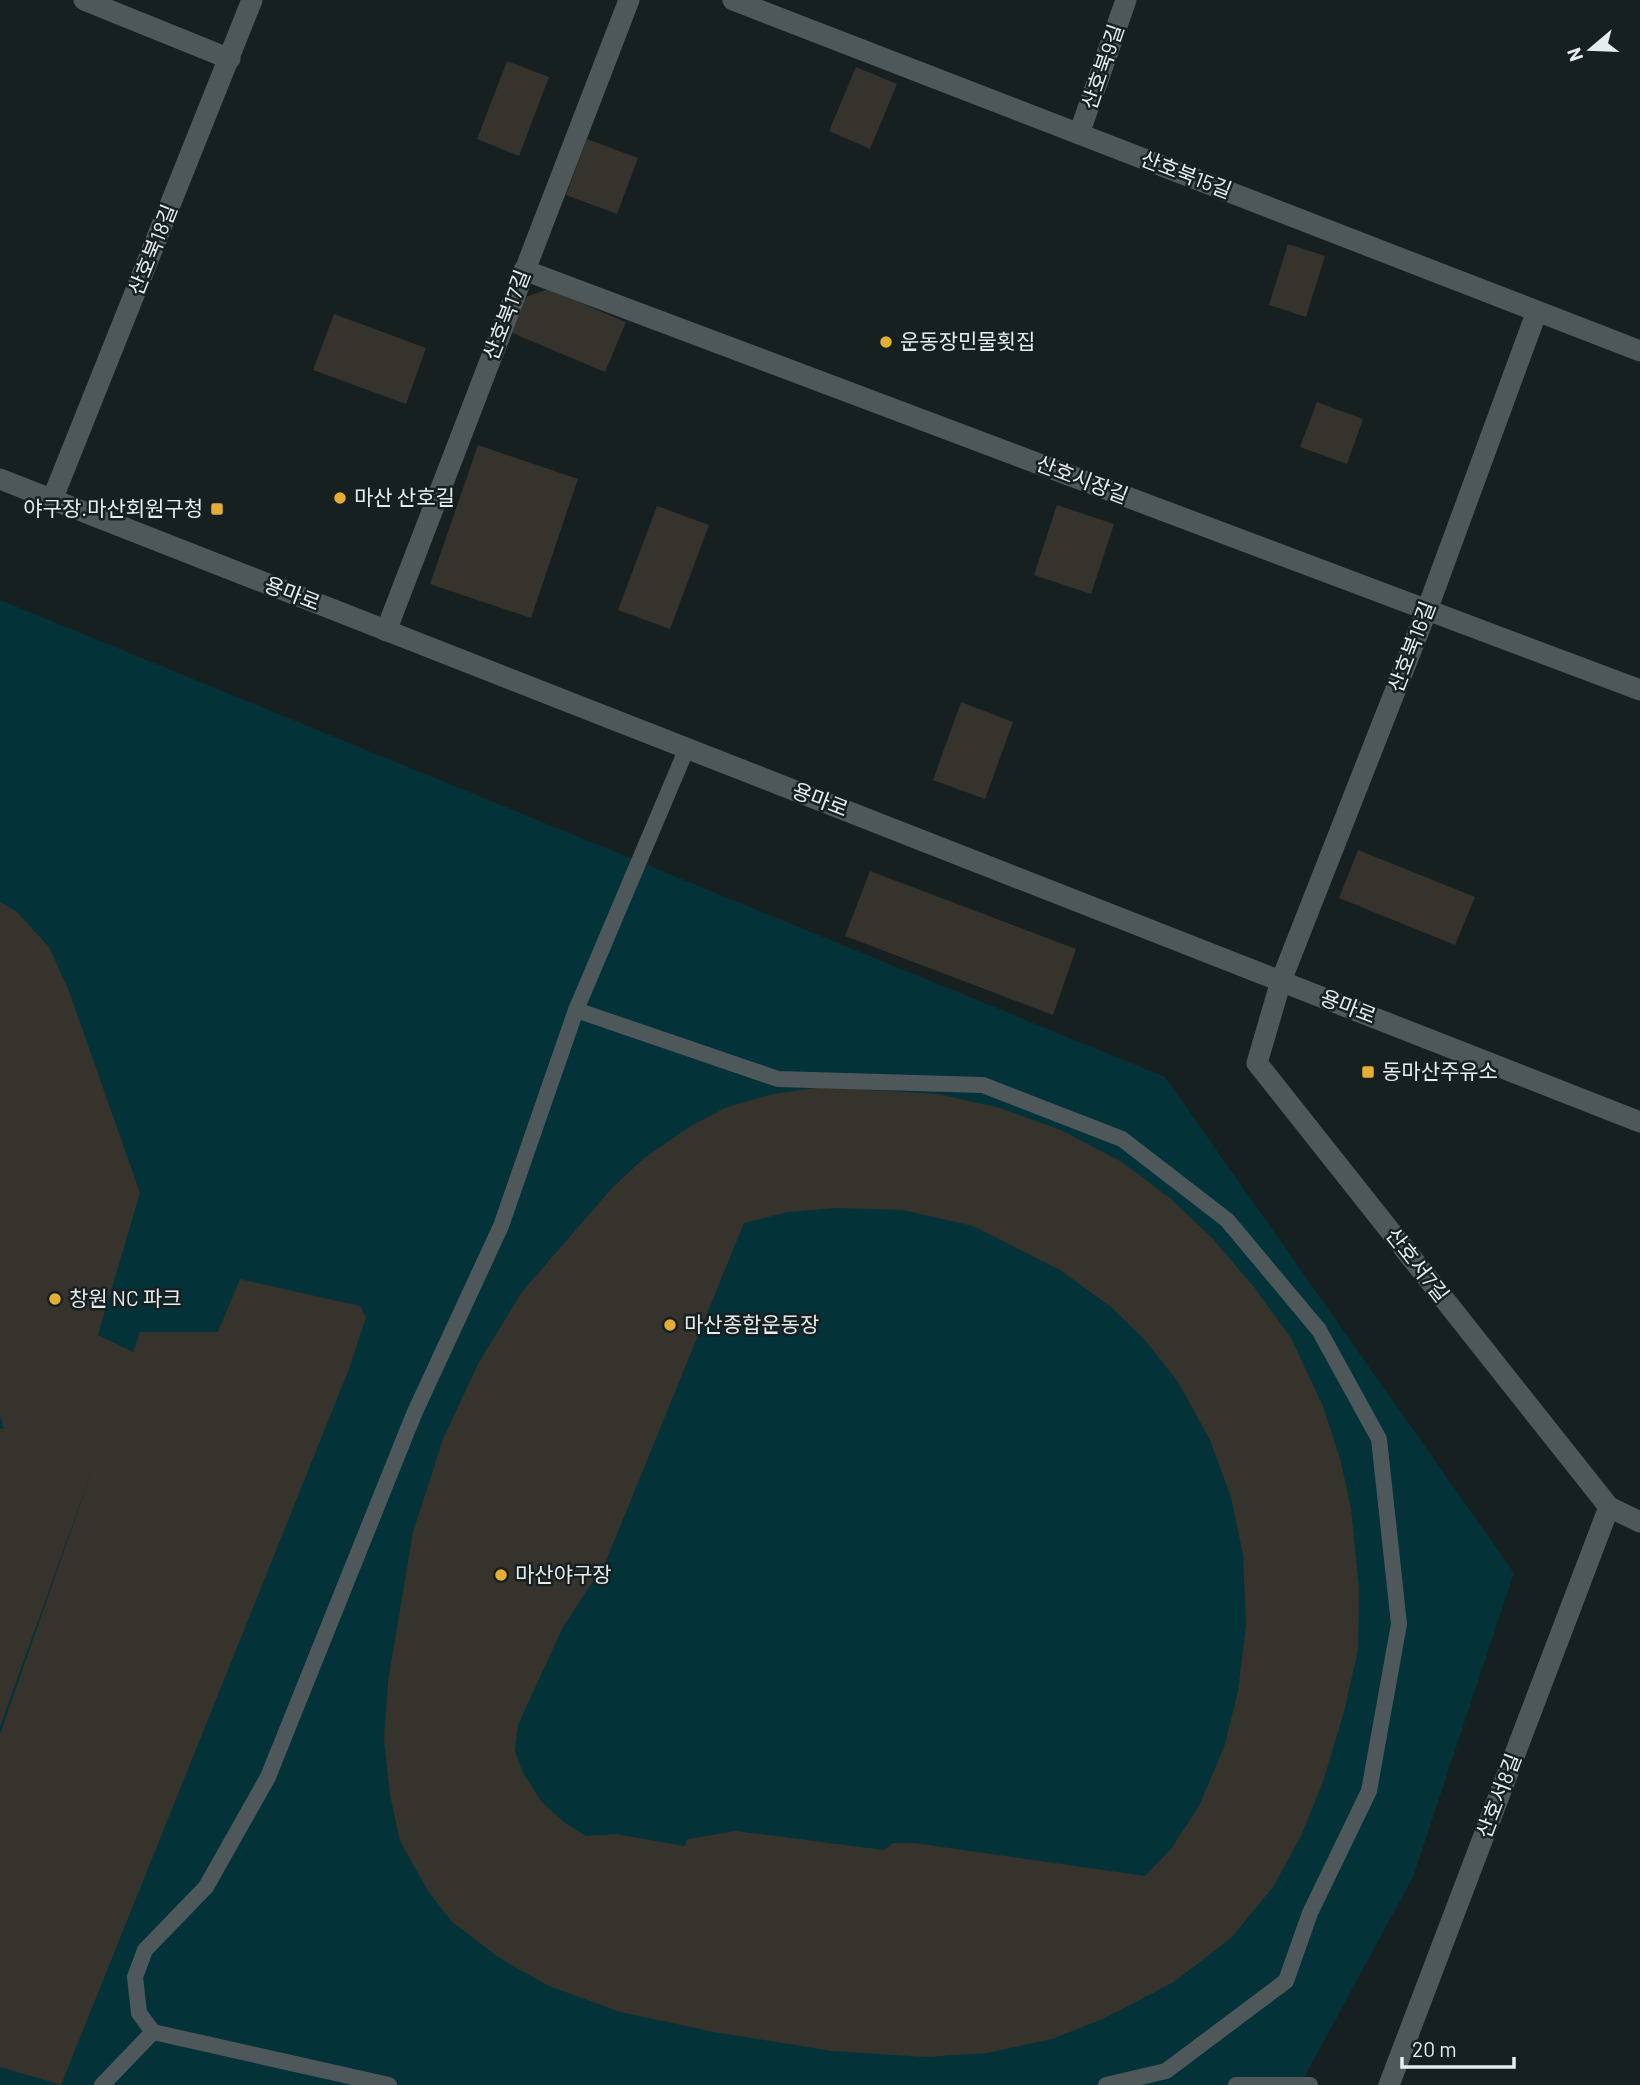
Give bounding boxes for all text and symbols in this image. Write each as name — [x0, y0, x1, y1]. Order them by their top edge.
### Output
north arrow — [1556, 14, 1626, 84]
street label: 산호북9길 — [1075, 21, 1128, 112]
text: N — [1562, 45, 1587, 64]
street label: 산호북15길 — [1138, 145, 1236, 202]
street label: 산호북18길 — [122, 200, 181, 298]
street label: 산호북17길 — [477, 266, 534, 363]
place label: 운동장민물횟집 — [900, 328, 1035, 353]
marker: 운동장민물횟집 — [878, 334, 894, 350]
street label: 산호시장길 — [1033, 450, 1132, 508]
place label: 마산 산호길 — [354, 484, 455, 509]
marker: 마산 산호길 — [332, 490, 348, 506]
place label: 야구장.마산회원구청 — [23, 495, 203, 520]
marker: 야구장.마산회원구청 — [209, 501, 225, 517]
street label: 용마로 — [261, 571, 324, 615]
street label: 산호북16길 — [1382, 597, 1439, 695]
street label: 용마로 — [789, 777, 852, 821]
street label: 용마로 — [1317, 984, 1380, 1028]
place label: 동마산주유소 — [1382, 1058, 1498, 1083]
marker: 동마산주유소 — [1360, 1064, 1376, 1080]
street label: 산호서7길 — [1381, 1222, 1455, 1306]
place label: 창원 NC 파크 — [69, 1285, 182, 1310]
marker: 창원 NC 파크 — [47, 1291, 63, 1307]
place label: 마산종합운동장 — [684, 1311, 819, 1336]
marker: 마산종합운동장 — [662, 1317, 678, 1333]
place label: 마산야구장 — [515, 1561, 612, 1586]
marker: 마산야구장 — [493, 1567, 509, 1583]
street label: 산호서8길 — [1470, 1750, 1525, 1841]
scale bar — [1402, 2025, 1514, 2070]
text: 20 m — [1412, 2036, 1457, 2061]

